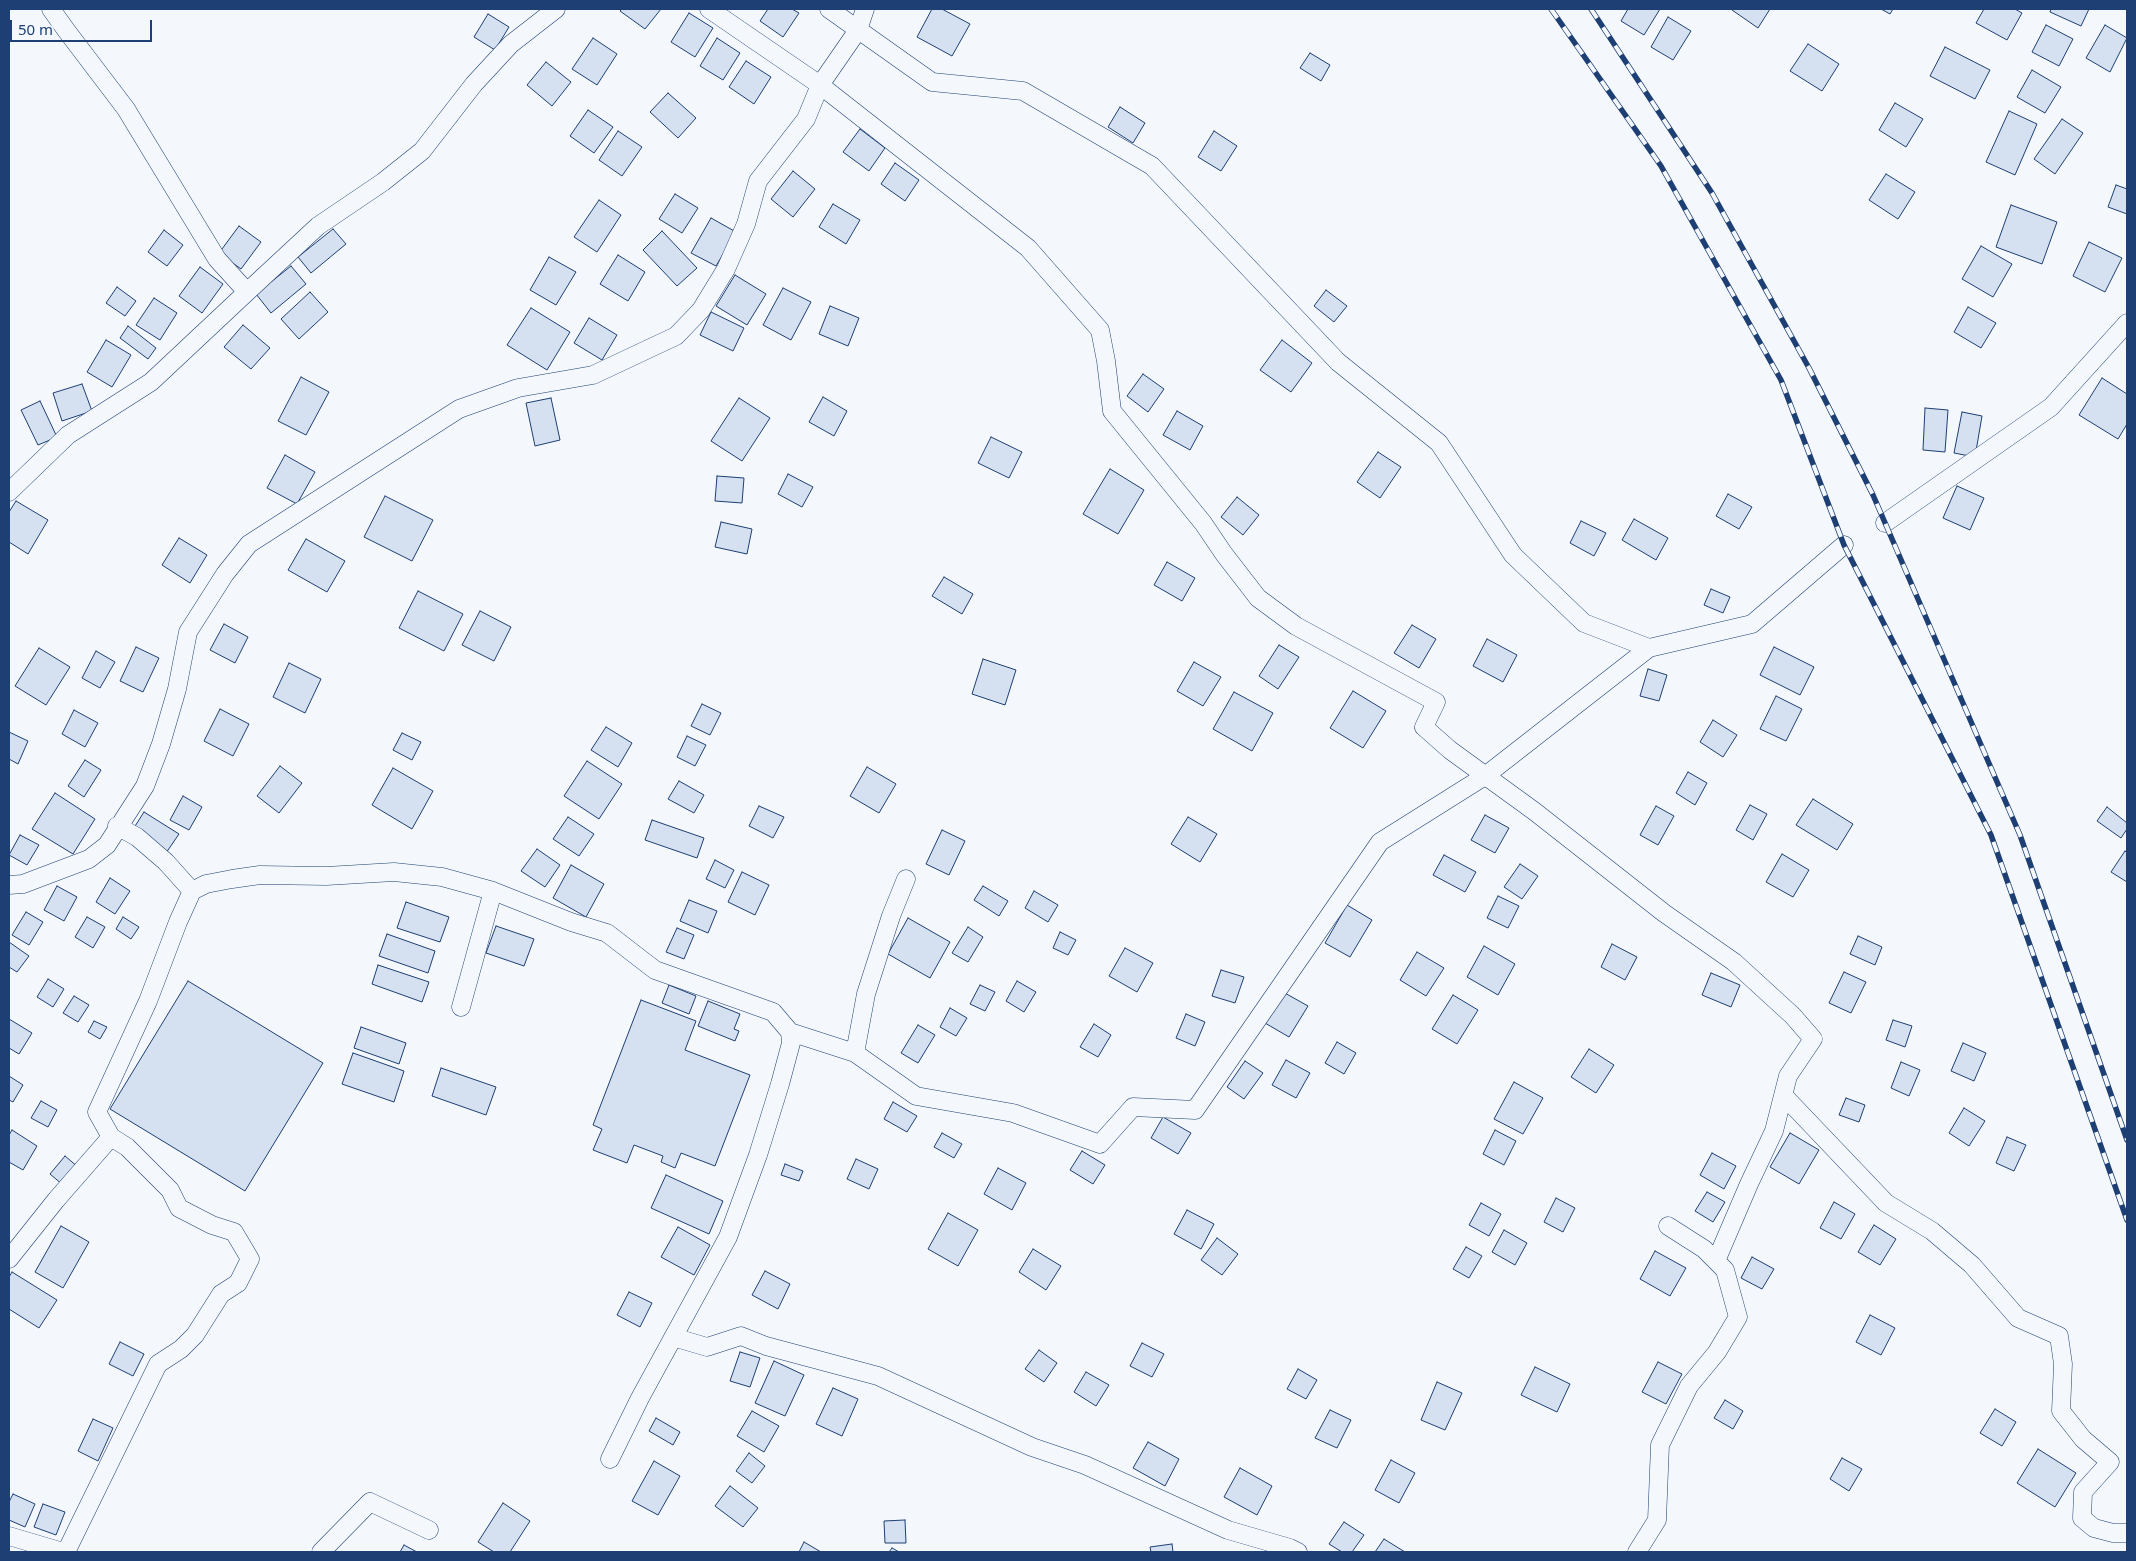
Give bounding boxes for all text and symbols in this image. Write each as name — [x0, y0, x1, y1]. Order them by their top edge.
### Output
scale bar — [12, 10, 155, 42]
text: 50 m — [18, 19, 53, 39]

